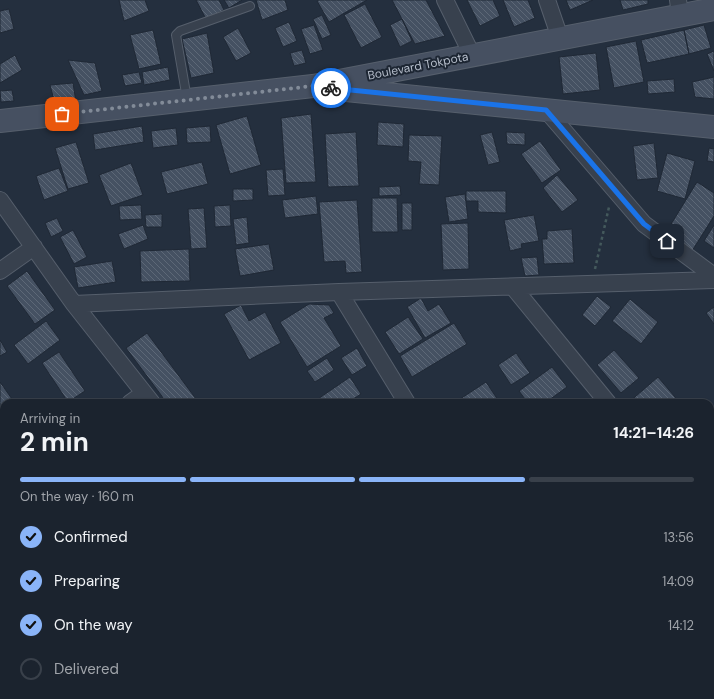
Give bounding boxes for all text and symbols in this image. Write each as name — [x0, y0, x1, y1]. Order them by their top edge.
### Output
street label: Boulevard Tokpota — [366, 48, 470, 84]
courier — [311, 68, 351, 108]
icon: bike — [320, 77, 342, 99]
pin — [45, 97, 79, 131]
icon: bag — [51, 103, 73, 125]
pin — [650, 224, 684, 258]
icon: home — [656, 230, 678, 252]
text: Arriving in — [20, 410, 80, 427]
text: 14:21–14:26 — [613, 423, 694, 443]
text: 2 min — [20, 425, 89, 459]
text: On the way · 160 m — [20, 488, 134, 505]
icon: check — [20, 526, 42, 548]
text: Confirmed — [54, 527, 128, 547]
text: 13:56 — [664, 529, 694, 546]
icon: check — [20, 570, 42, 592]
text: Preparing — [54, 571, 120, 591]
text: 14:09 — [662, 573, 694, 590]
icon: check — [20, 614, 42, 636]
text: On the way — [54, 615, 133, 635]
text: 14:12 — [668, 617, 694, 634]
text: Delivered — [54, 659, 119, 679]

